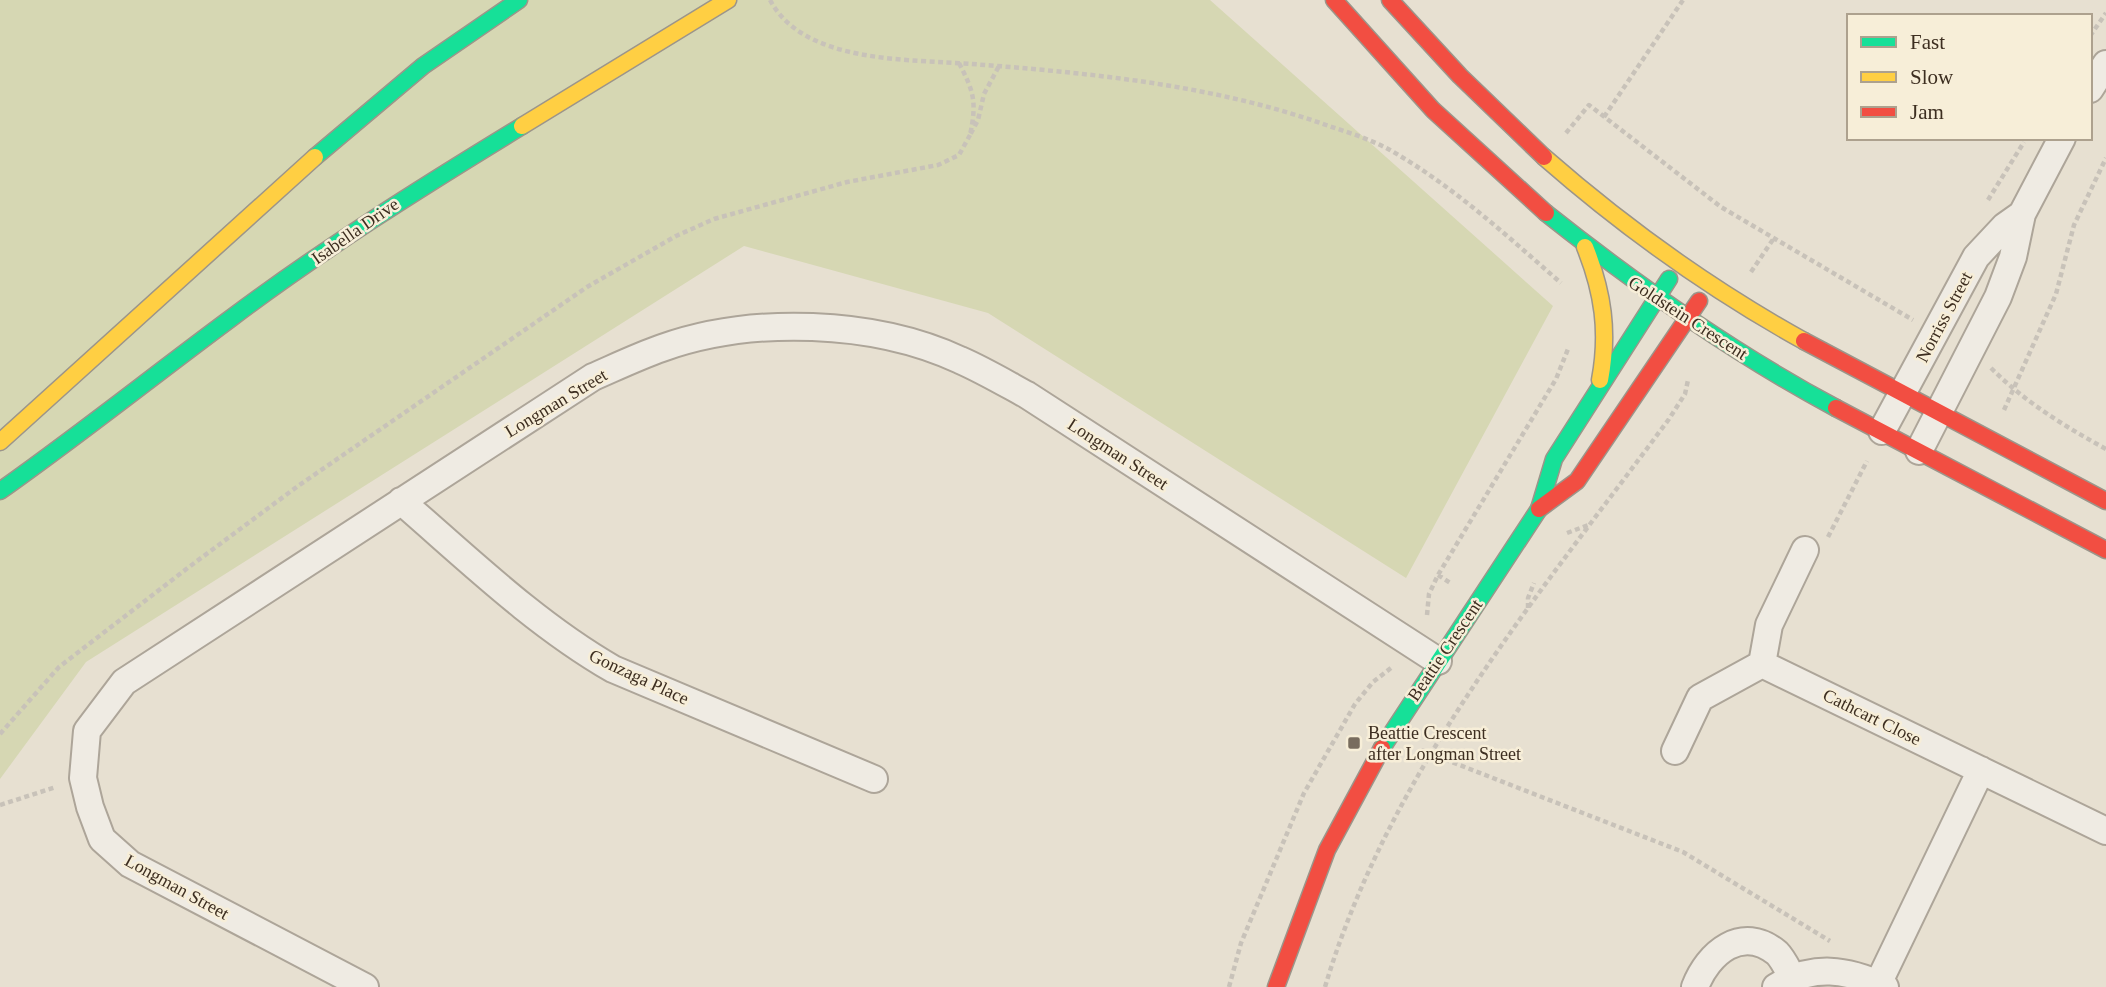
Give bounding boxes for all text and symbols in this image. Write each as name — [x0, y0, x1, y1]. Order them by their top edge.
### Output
legend — [1847, 14, 2092, 140]
text: Fast — [1910, 30, 1945, 54]
text: Slow — [1910, 65, 1954, 89]
text: Jam — [1910, 100, 1944, 124]
street label: Isabella Drive — [308, 194, 402, 268]
street label: Norriss Street — [1912, 268, 1976, 366]
street label: Goldstein Crescent — [1625, 272, 1751, 364]
street label: Longman Street — [501, 365, 611, 441]
street label: Longman Street — [1064, 414, 1172, 494]
street label: Beattie Crescent — [1404, 595, 1486, 705]
street label: Gonzaga Place — [586, 645, 692, 709]
street label: Cathcart Close — [1820, 685, 1924, 749]
place label: Beattie Crescent after Longman Street — [1368, 723, 1521, 764]
marker: Beattie Crescent after Longman Street — [1346, 735, 1362, 751]
street label: Longman Street — [122, 850, 232, 924]

